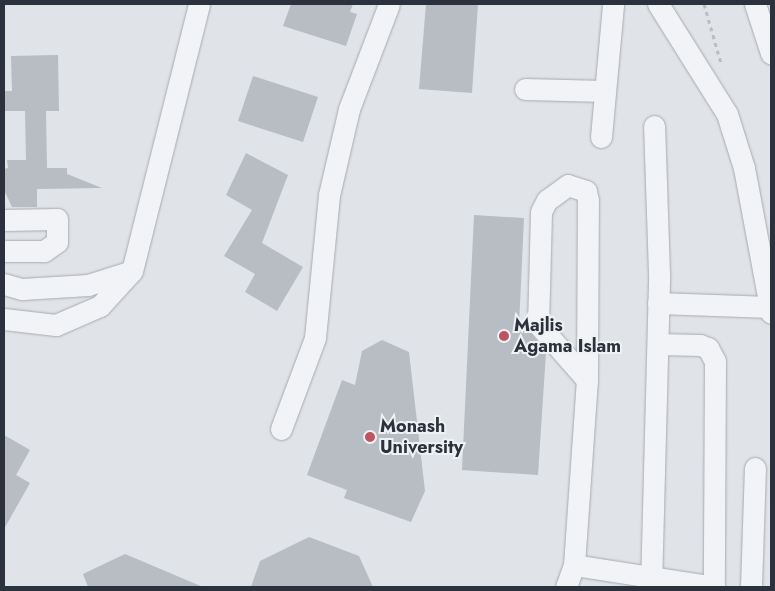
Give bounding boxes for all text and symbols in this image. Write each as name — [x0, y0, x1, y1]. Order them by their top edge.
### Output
place label: Majlis Agama Islam — [514, 315, 621, 358]
marker: Majlis Agama Islam — [498, 330, 510, 342]
place label: Monash University — [380, 416, 463, 458]
marker: Monash University — [364, 431, 376, 443]

